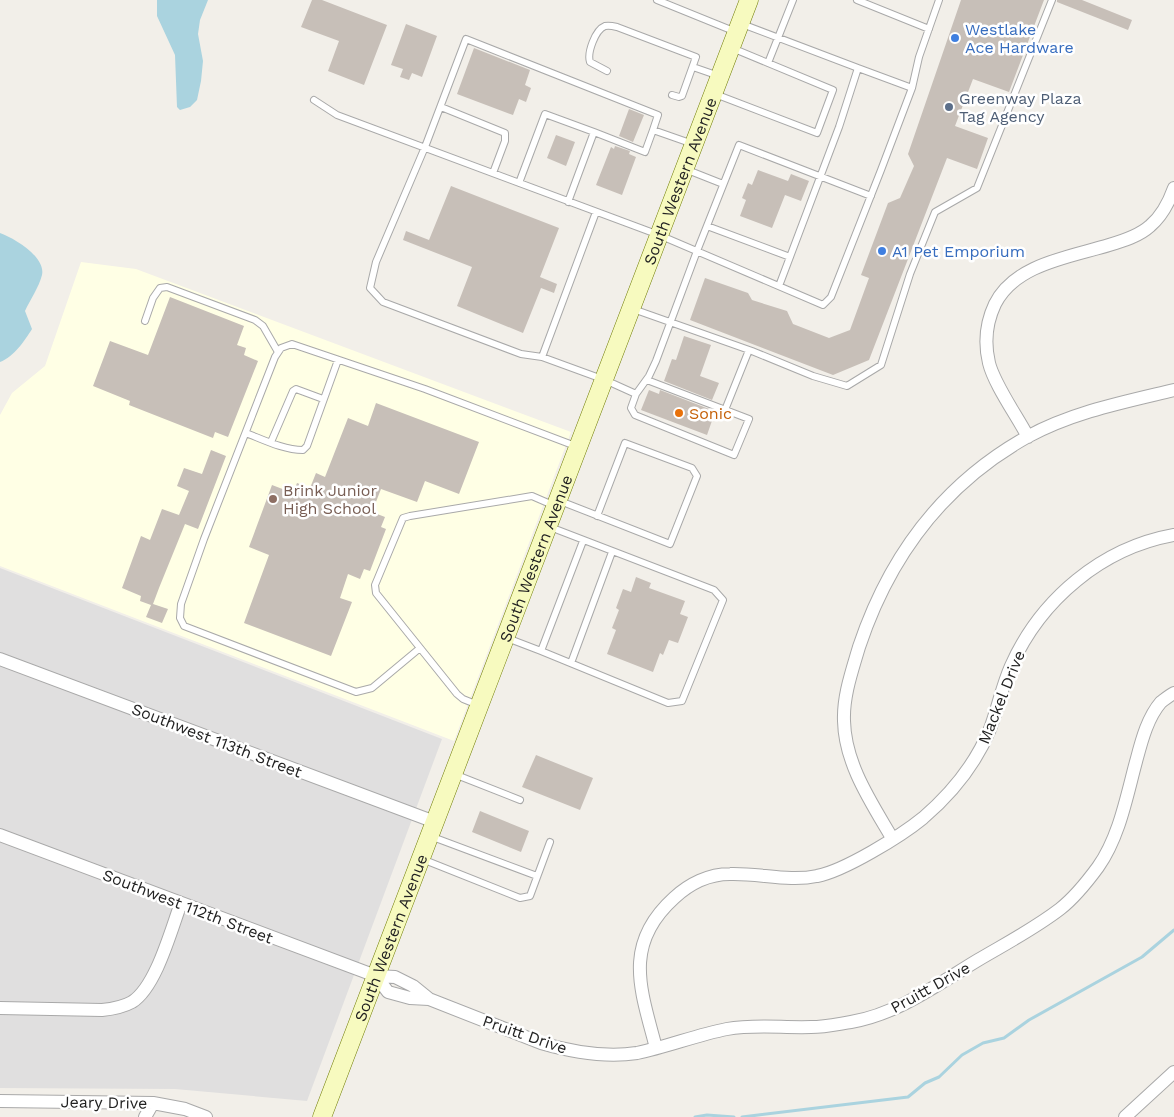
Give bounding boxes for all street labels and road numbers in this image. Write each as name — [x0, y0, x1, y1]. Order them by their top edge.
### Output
street label: South Western Avenue — [640, 95, 721, 268]
street label: South Western Avenue — [495, 472, 577, 645]
street label: Mackel Drive — [974, 648, 1029, 747]
street label: Southwest 113th Street — [129, 699, 305, 782]
street label: South Western Avenue — [350, 851, 432, 1024]
street label: Southwest 112th Street — [100, 865, 276, 948]
street label: Pruitt Drive — [887, 958, 973, 1017]
street label: Pruitt Drive — [480, 1011, 570, 1058]
street label: Jeary Drive — [60, 1092, 148, 1113]

